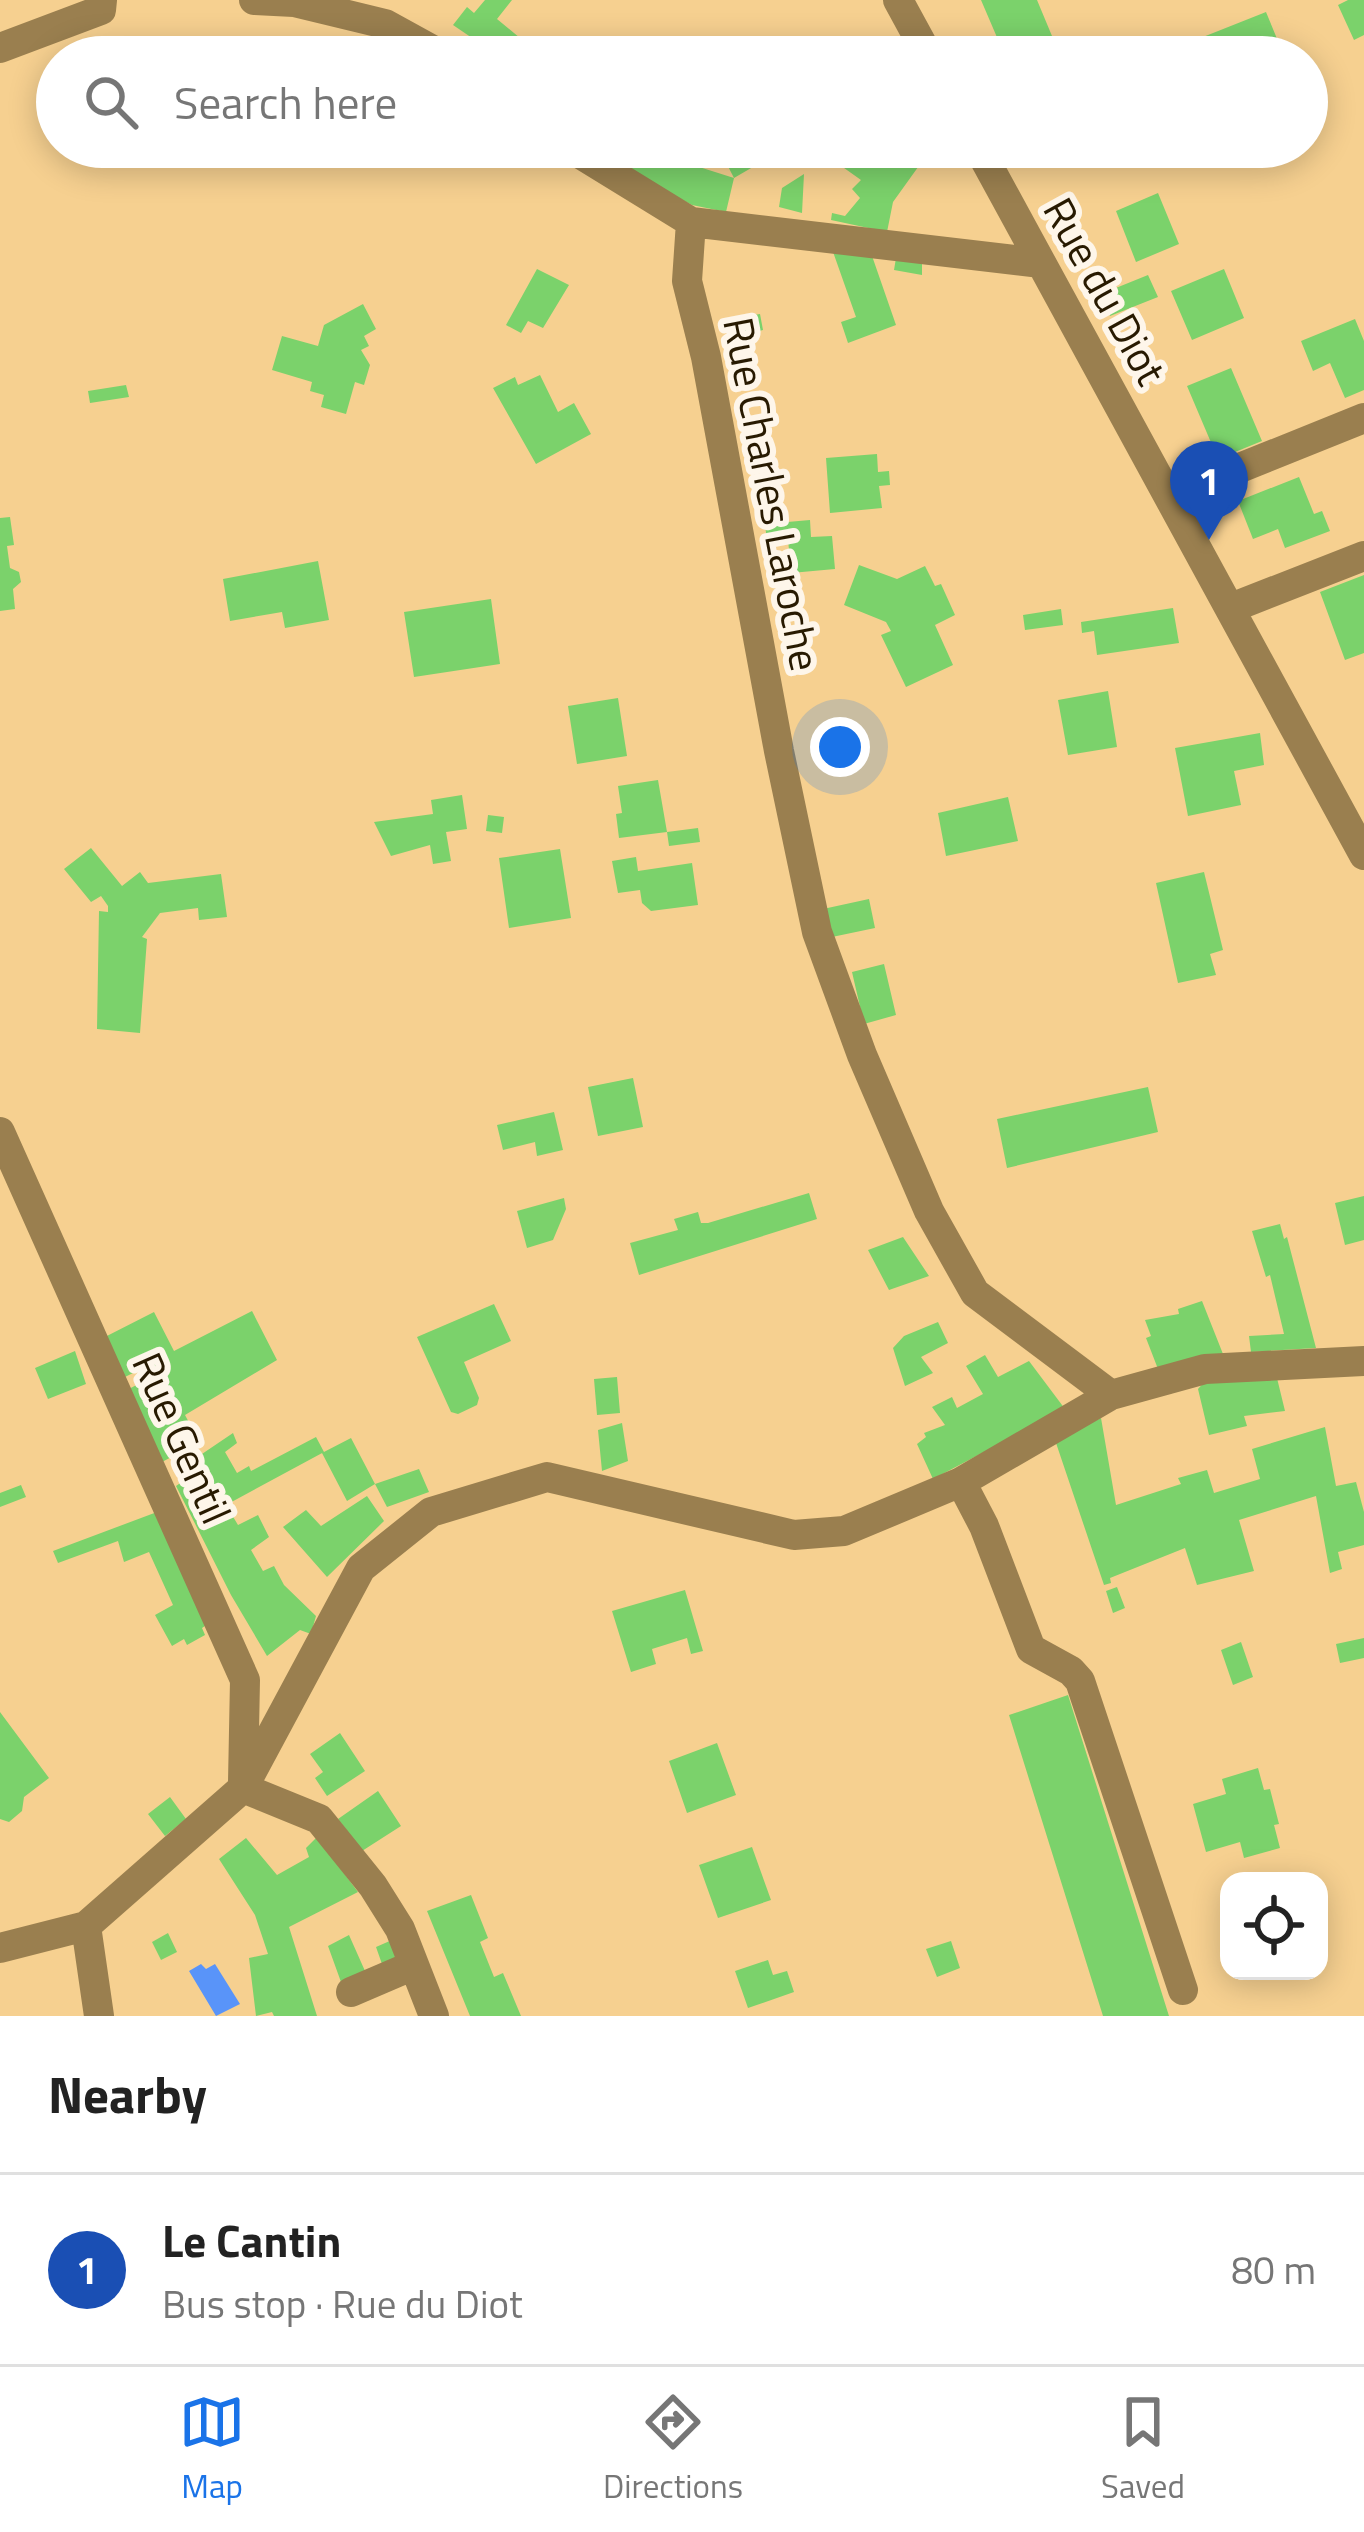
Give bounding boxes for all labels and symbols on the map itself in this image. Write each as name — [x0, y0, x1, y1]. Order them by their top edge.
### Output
street label: Rue du Diot — [1028, 185, 1184, 396]
street label: Rue Charles Laroche — [707, 312, 839, 676]
pin: 1 — [1170, 441, 1248, 540]
your location — [810, 717, 870, 777]
street label: Rue Gentil — [117, 1342, 249, 1534]

